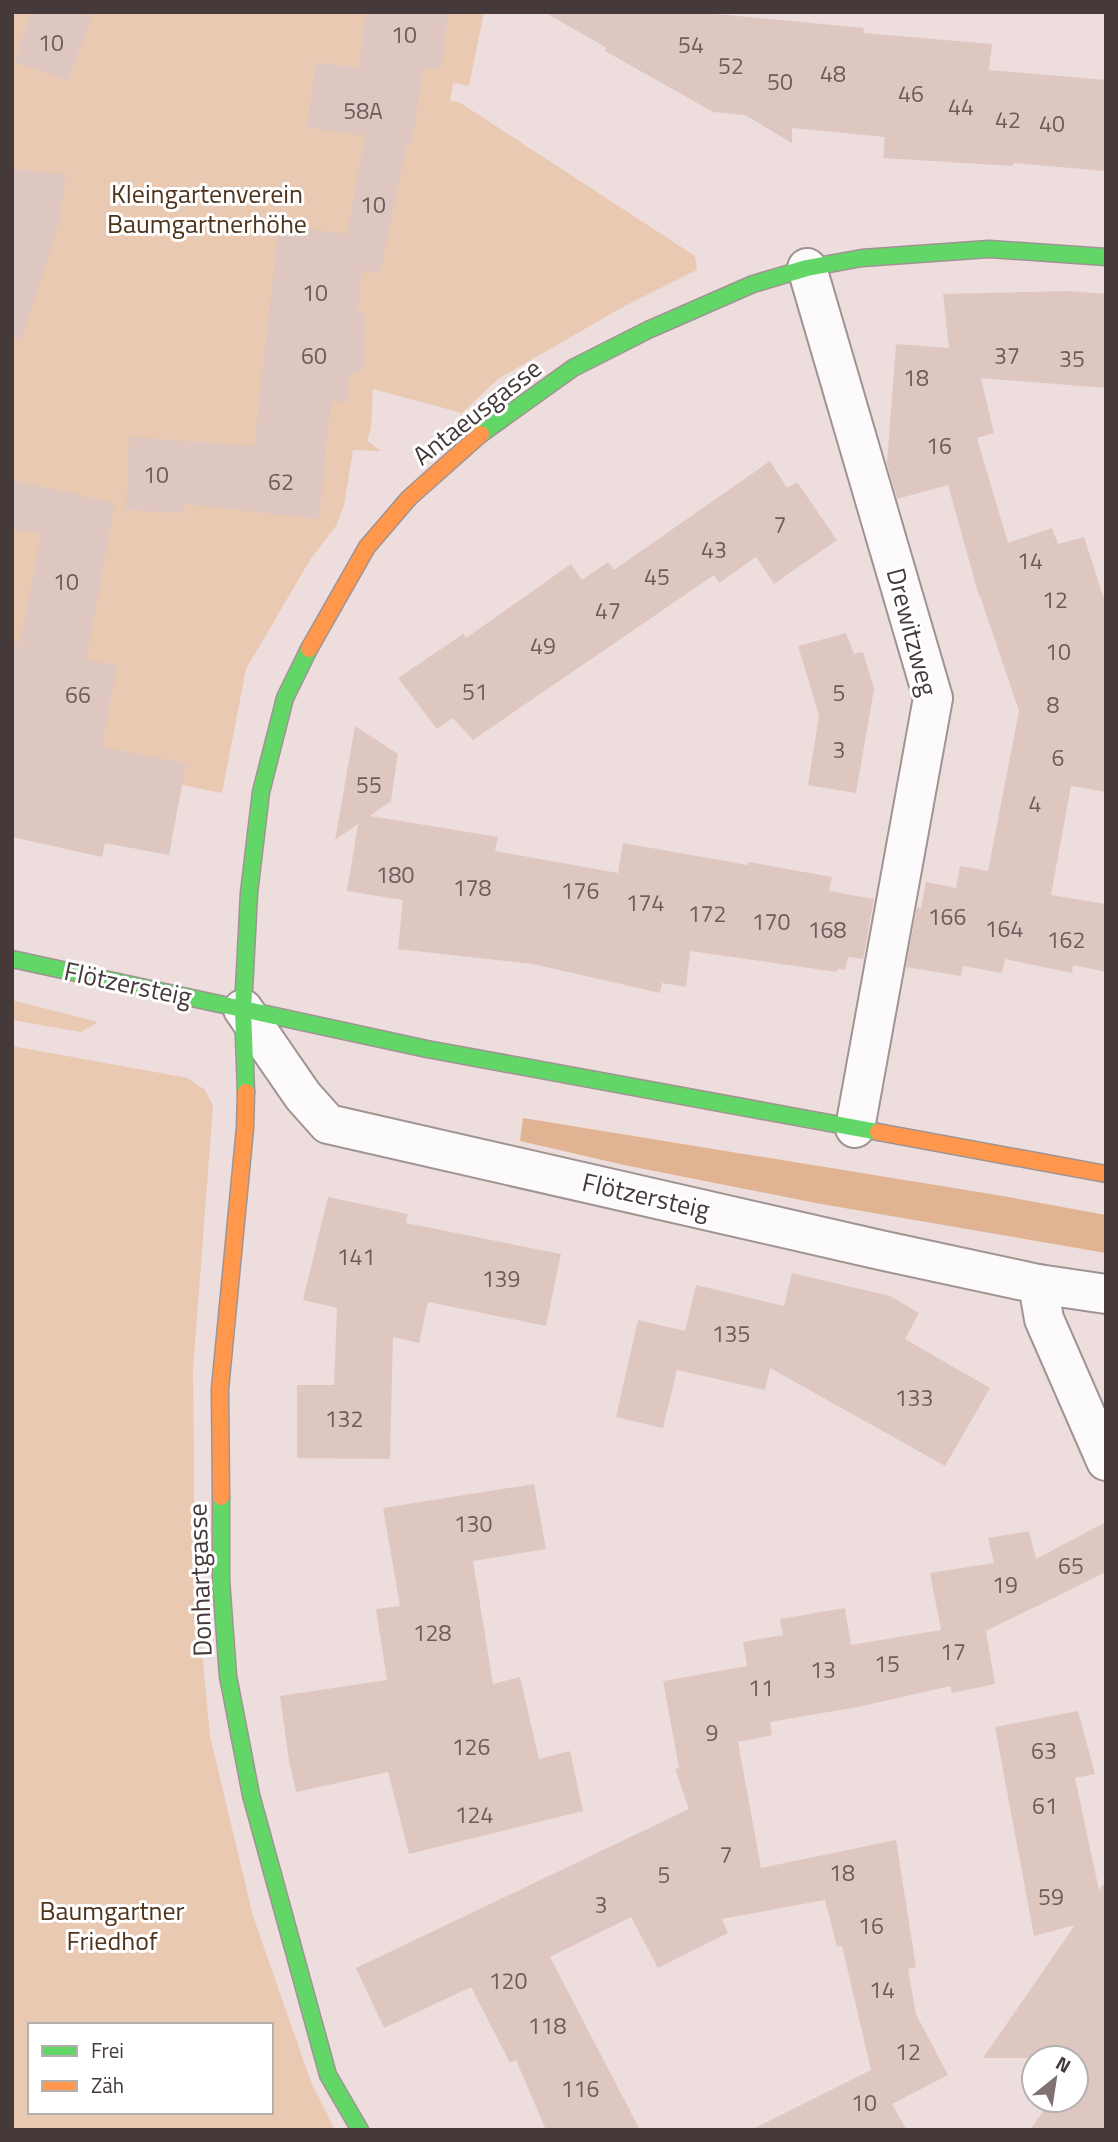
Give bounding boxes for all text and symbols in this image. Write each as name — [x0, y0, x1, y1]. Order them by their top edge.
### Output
house number: 10 — [391, 17, 417, 52]
house number: 10 — [38, 25, 64, 60]
house number: 54 — [678, 27, 704, 62]
house number: 52 — [718, 48, 744, 83]
house number: 48 — [820, 56, 846, 91]
house number: 50 — [767, 64, 793, 99]
house number: 46 — [898, 76, 924, 111]
house number: 44 — [948, 89, 974, 124]
house number: 58A — [343, 93, 383, 128]
house number: 42 — [995, 102, 1021, 137]
house number: 40 — [1039, 106, 1065, 141]
park label: Kleingartenverein Baumgartnerhöhe — [107, 174, 307, 243]
house number: 10 — [360, 187, 386, 222]
house number: 10 — [302, 275, 328, 310]
house number: 60 — [301, 338, 327, 373]
house number: 37 — [994, 338, 1020, 373]
house number: 35 — [1059, 341, 1085, 376]
street label: Antaeusgasse — [404, 349, 549, 474]
house number: 18 — [903, 360, 929, 395]
house number: 16 — [926, 428, 952, 463]
house number: 10 — [143, 457, 169, 492]
house number: 62 — [268, 464, 294, 499]
house number: 7 — [774, 507, 786, 542]
house number: 43 — [701, 532, 727, 567]
house number: 14 — [1017, 543, 1043, 578]
house number: 45 — [644, 559, 670, 594]
street label: Drewitzweg — [877, 563, 948, 700]
house number: 10 — [53, 564, 79, 599]
house number: 12 — [1042, 582, 1068, 617]
house number: 47 — [595, 593, 621, 628]
house number: 49 — [530, 628, 556, 663]
house number: 10 — [1045, 634, 1071, 669]
house number: 51 — [462, 674, 488, 709]
house number: 5 — [833, 675, 845, 710]
house number: 66 — [65, 677, 91, 712]
house number: 8 — [1047, 687, 1060, 722]
house number: 3 — [833, 732, 845, 767]
house number: 6 — [1052, 740, 1064, 775]
house number: 55 — [356, 767, 382, 802]
house number: 4 — [1029, 786, 1041, 821]
house number: 180 — [376, 857, 414, 892]
house number: 178 — [453, 870, 491, 905]
house number: 176 — [561, 873, 599, 908]
house number: 174 — [626, 885, 664, 920]
house number: 172 — [688, 896, 726, 931]
house number: 166 — [928, 899, 966, 934]
house number: 170 — [752, 904, 790, 939]
house number: 164 — [985, 911, 1023, 946]
house number: 168 — [808, 912, 846, 947]
house number: 162 — [1047, 922, 1085, 957]
street label: Flötzersteig — [61, 951, 196, 1016]
street label: Flötzersteig — [579, 1162, 714, 1229]
house number: 141 — [337, 1239, 375, 1274]
house number: 139 — [482, 1261, 520, 1296]
house number: 135 — [712, 1316, 750, 1351]
house number: 133 — [895, 1380, 933, 1415]
house number: 132 — [325, 1401, 363, 1436]
street label: Donhartgasse — [177, 1503, 222, 1657]
house number: 130 — [454, 1506, 492, 1541]
house number: 65 — [1058, 1548, 1084, 1583]
house number: 19 — [992, 1567, 1018, 1602]
house number: 128 — [413, 1615, 451, 1650]
house number: 17 — [940, 1634, 966, 1669]
house number: 15 — [874, 1646, 900, 1681]
house number: 13 — [810, 1652, 836, 1687]
house number: 11 — [748, 1670, 774, 1705]
house number: 9 — [706, 1715, 718, 1750]
house number: 126 — [452, 1729, 490, 1764]
house number: 63 — [1031, 1733, 1057, 1768]
house number: 61 — [1032, 1788, 1058, 1823]
house number: 124 — [455, 1797, 493, 1832]
house number: 7 — [720, 1837, 732, 1872]
house number: 18 — [829, 1855, 855, 1890]
house number: 5 — [658, 1857, 670, 1892]
house number: 59 — [1038, 1879, 1064, 1914]
house number: 3 — [595, 1887, 607, 1922]
park label: Baumgartner Friedhof — [39, 1891, 185, 1960]
house number: 16 — [858, 1908, 884, 1943]
house number: 120 — [489, 1963, 527, 1998]
house number: 14 — [869, 1972, 895, 2007]
house number: 118 — [528, 2008, 566, 2043]
legend — [28, 2023, 273, 2114]
text: Frei — [91, 2034, 124, 2066]
house number: 12 — [895, 2034, 921, 2069]
north arrow — [1020, 2044, 1090, 2114]
text: N — [1051, 2048, 1077, 2080]
text: Zäh — [91, 2069, 124, 2101]
house number: 116 — [561, 2071, 599, 2106]
house number: 10 — [851, 2085, 877, 2120]

